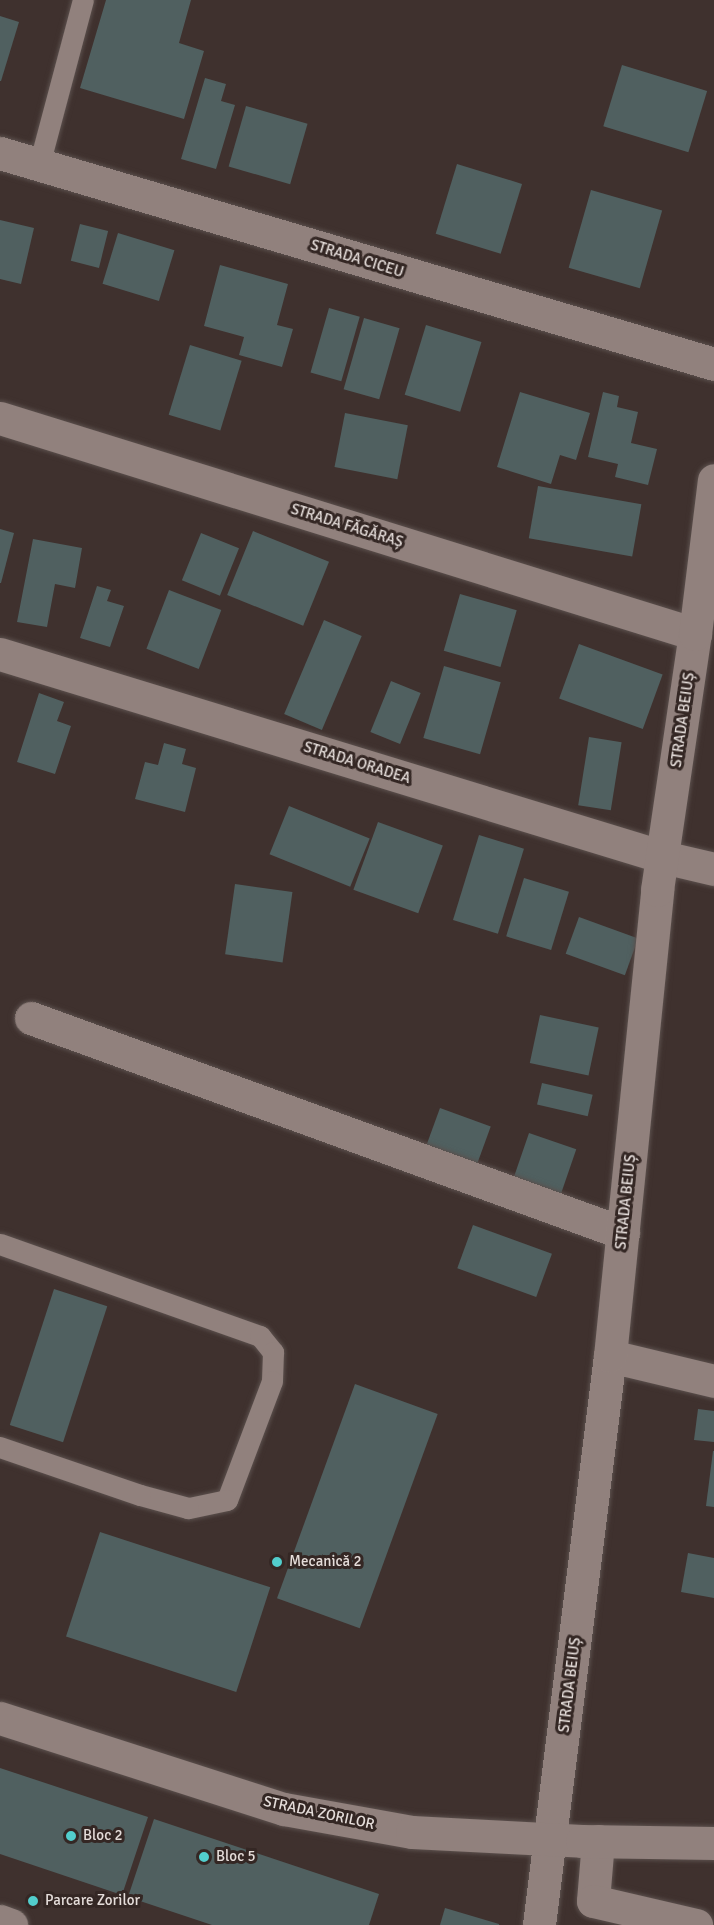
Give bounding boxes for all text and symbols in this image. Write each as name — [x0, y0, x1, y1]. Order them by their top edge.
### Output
street label: STRADA CICEU — [308, 236, 406, 282]
street label: STRADA FĂGĂRAȘ — [289, 500, 405, 552]
street label: STRADA BEIUȘ — [667, 671, 699, 769]
street label: STRADA ORADEA — [301, 738, 413, 788]
street label: STRADA BEIUȘ — [612, 1153, 640, 1251]
place label: Mecanică 2 — [289, 1553, 362, 1571]
marker: Mecanică 2 — [270, 1555, 284, 1569]
street label: STRADA BEIUȘ — [555, 1636, 585, 1734]
street label: STRADA ZORILOR — [262, 1792, 376, 1834]
place label: Bloc 2 — [83, 1827, 123, 1845]
marker: Bloc 2 — [64, 1829, 78, 1843]
place label: Bloc 5 — [216, 1848, 256, 1866]
marker: Bloc 5 — [197, 1850, 211, 1864]
place label: Parcare Zorilor — [45, 1892, 140, 1910]
marker: Parcare Zorilor — [26, 1894, 40, 1908]

